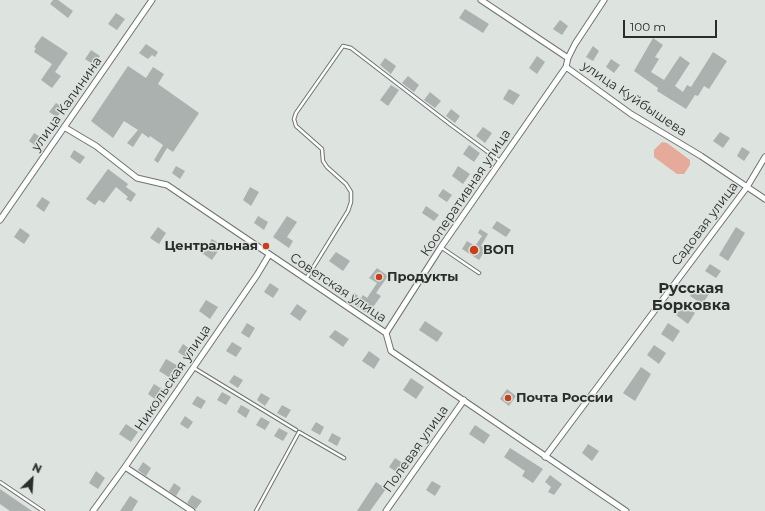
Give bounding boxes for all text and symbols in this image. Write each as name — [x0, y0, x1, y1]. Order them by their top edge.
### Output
scale bar — [625, 12, 719, 38]
text: 100 m — [630, 19, 666, 34]
street label: улица Калинина — [29, 54, 105, 154]
street label: улица Куйбышева — [579, 58, 689, 140]
street label: Кооперативная улица — [418, 127, 514, 259]
street label: Садовая улица — [668, 179, 742, 269]
place label: Центральная — [165, 238, 258, 254]
marker: Центральная — [261, 241, 271, 251]
place label: ВОП — [483, 242, 514, 258]
marker: ВОП — [468, 244, 480, 256]
street label: Советская улица — [287, 250, 389, 326]
place label: Продукты — [387, 269, 458, 285]
marker: Продукты — [374, 272, 384, 282]
district label: Русская Борковка — [652, 280, 730, 315]
street label: Никольская улица — [132, 322, 214, 434]
place label: Почта России — [516, 390, 613, 406]
marker: Почта России — [503, 393, 513, 403]
street label: Полевая улица — [380, 403, 452, 495]
north arrow — [12, 459, 52, 499]
text: N — [30, 460, 44, 476]

